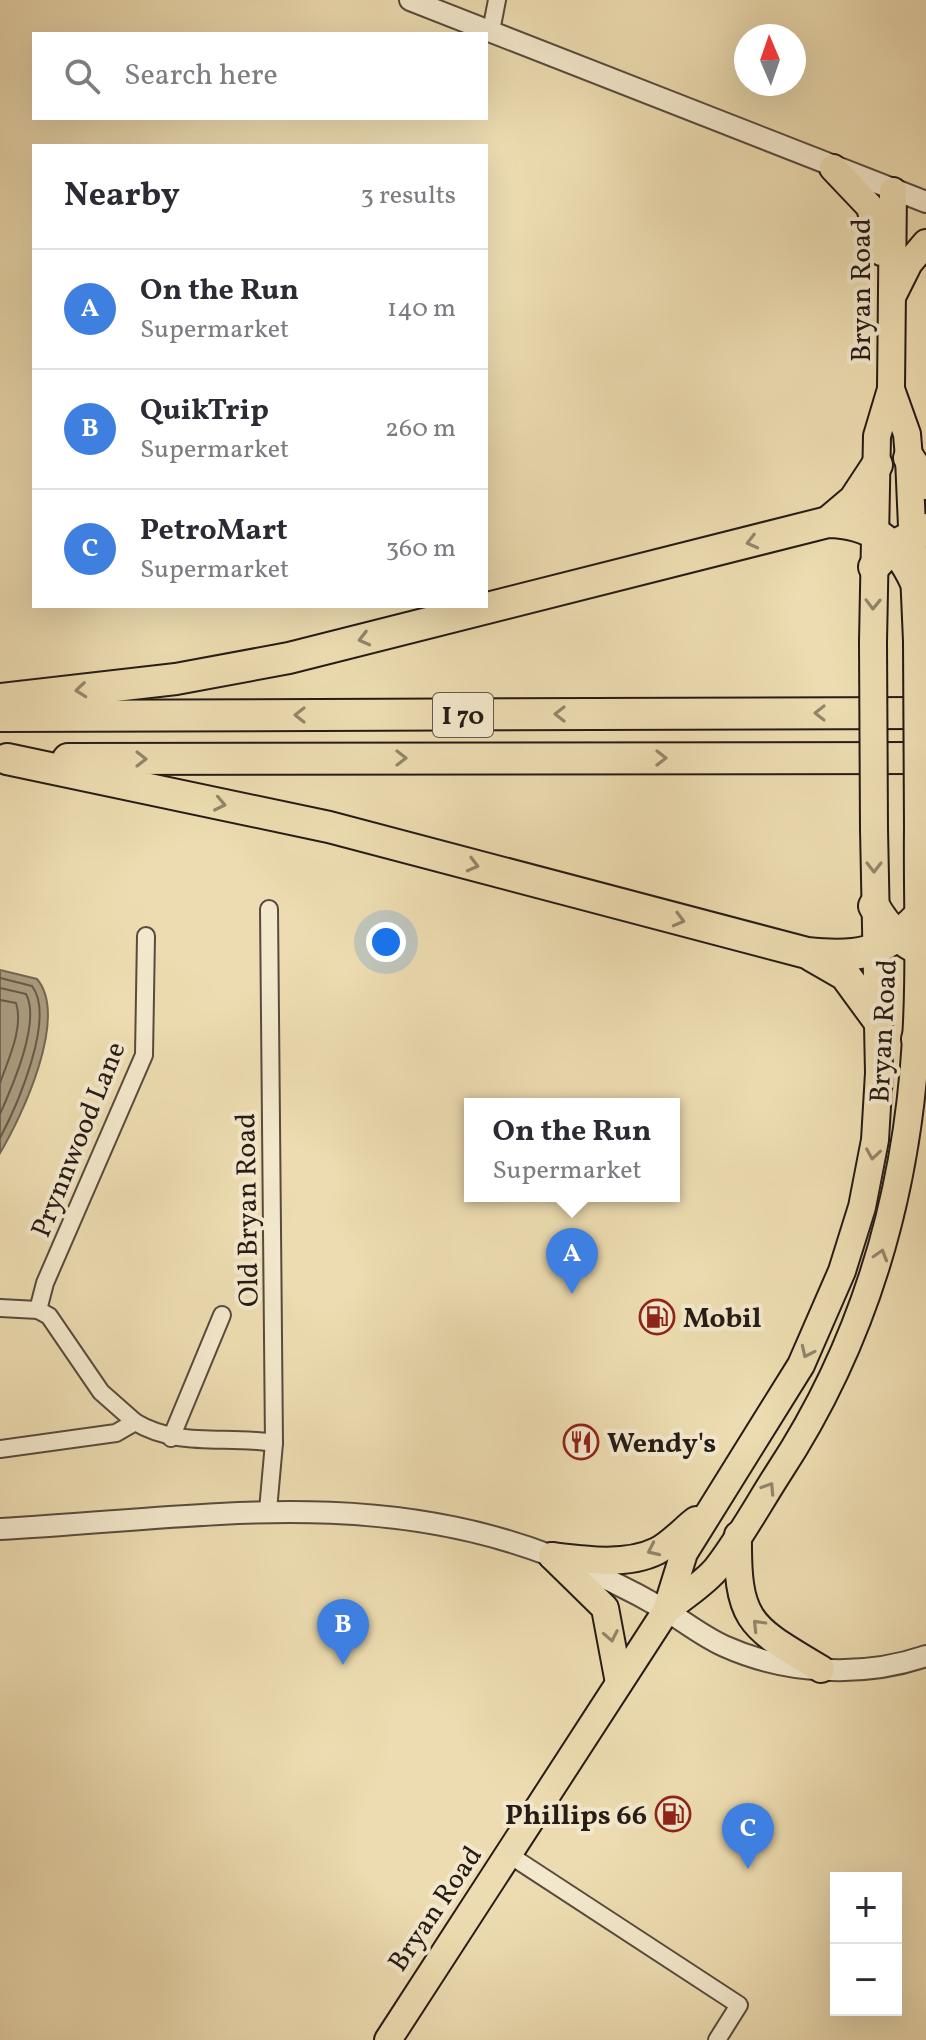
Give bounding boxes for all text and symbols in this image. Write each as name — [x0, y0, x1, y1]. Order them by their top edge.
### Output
north arrow — [734, 24, 806, 96]
search box — [32, 32, 488, 120]
icon: search — [60, 54, 104, 98]
text: Search here — [124, 55, 278, 97]
text: Nearby — [64, 173, 180, 220]
text: 3 results — [360, 178, 456, 214]
street label: Bryan Road — [843, 218, 882, 362]
text: On the Run — [140, 270, 299, 312]
text: A — [81, 291, 99, 327]
text: 140 m — [387, 291, 456, 327]
text: Supermarket — [140, 312, 289, 348]
text: QuikTrip — [140, 390, 269, 432]
text: B — [81, 411, 99, 447]
text: 260 m — [385, 411, 456, 447]
text: Supermarket — [140, 432, 289, 468]
text: PetroMart — [140, 510, 287, 552]
text: C — [82, 531, 98, 567]
text: 360 m — [386, 531, 456, 567]
one-way arrow — [746, 532, 760, 549]
text: Supermarket — [140, 552, 289, 588]
one-way arrow — [865, 598, 882, 611]
one-way arrow — [358, 630, 372, 647]
one-way arrow — [74, 682, 87, 699]
road number: I 70 — [433, 693, 493, 737]
one-way arrow — [813, 704, 826, 722]
one-way arrow — [553, 705, 566, 723]
one-way arrow — [293, 706, 306, 724]
one-way arrow — [395, 749, 408, 767]
one-way arrow — [655, 749, 668, 767]
one-way arrow — [135, 750, 148, 768]
one-way arrow — [213, 795, 227, 812]
one-way arrow — [465, 856, 479, 873]
one-way arrow — [865, 861, 883, 874]
one-way arrow — [672, 910, 686, 927]
your location — [366, 922, 406, 962]
street label: Bryan Road — [861, 958, 908, 1104]
street label: Prynnwood Lane — [22, 1036, 136, 1244]
popup — [464, 1098, 680, 1202]
text: On the Run — [492, 1111, 652, 1153]
street label: Old Bryan Road — [227, 1113, 270, 1307]
one-way arrow — [865, 1147, 882, 1161]
text: Supermarket — [492, 1153, 642, 1189]
pin: A — [546, 1228, 598, 1294]
one-way arrow — [872, 1248, 888, 1262]
fuel station icon: Mobil — [638, 1298, 676, 1336]
place label: Mobil — [683, 1300, 762, 1339]
one-way arrow — [801, 1344, 817, 1359]
restaurant icon: Wendy's — [562, 1423, 600, 1461]
place label: Wendy's — [607, 1425, 716, 1464]
one-way arrow — [759, 1482, 774, 1497]
one-way arrow — [647, 1540, 662, 1556]
pin: B — [317, 1599, 369, 1665]
one-way arrow — [752, 1620, 767, 1634]
one-way arrow — [602, 1630, 619, 1643]
fuel station icon: Phillips 66 — [654, 1795, 692, 1833]
place label: Phillips 66 — [505, 1797, 647, 1836]
pin: C — [722, 1803, 774, 1869]
street label: Bryan Road — [380, 1839, 492, 1980]
map controls — [830, 1872, 902, 2016]
button: + — [830, 1872, 902, 1944]
button: − — [830, 1944, 902, 2016]

